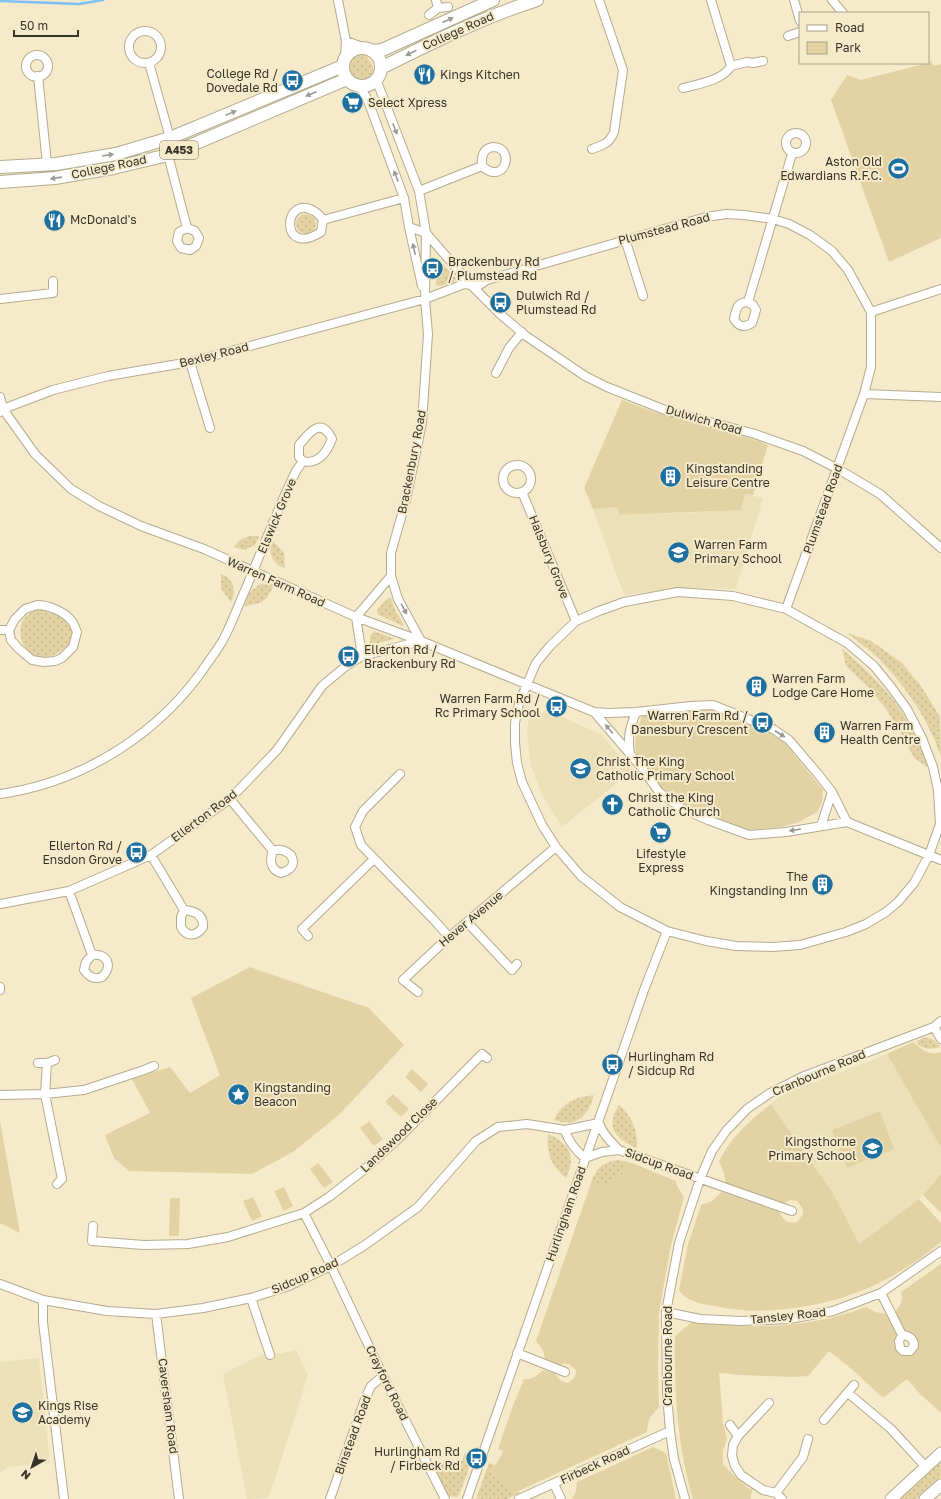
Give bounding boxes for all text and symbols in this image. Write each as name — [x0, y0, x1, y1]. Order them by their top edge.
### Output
street label: College Road — [420, 8, 496, 53]
scale bar — [14, 12, 78, 38]
legend — [799, 12, 929, 64]
one-way arrow — [442, 17, 454, 23]
text: 50 m — [20, 18, 48, 33]
text: Road — [835, 20, 864, 35]
text: Park — [835, 40, 861, 55]
one-way arrow — [405, 50, 416, 56]
restaurant icon: Kings Kitchen — [412, 62, 438, 88]
place label: College Rd / Dovedale Rd — [206, 66, 278, 95]
place label: Kings Kitchen — [440, 67, 520, 82]
bus stop icon: College Rd / Dovedale Rd — [280, 68, 306, 94]
supermarket icon: Select Xpress — [339, 90, 365, 116]
one-way arrow — [305, 91, 316, 97]
place label: Select Xpress — [368, 95, 447, 110]
one-way arrow — [225, 109, 237, 115]
one-way arrow — [392, 123, 398, 135]
road number: A453 — [160, 141, 198, 159]
street label: College Road — [70, 151, 148, 182]
one-way arrow — [102, 152, 114, 158]
place label: Aston Old Edwardians R.F.C. — [780, 154, 882, 183]
sports icon: Aston Old Edwardians R.F.C. — [885, 156, 911, 182]
one-way arrow — [392, 170, 398, 182]
one-way arrow — [50, 175, 62, 181]
restaurant icon: McDonald's — [41, 207, 67, 233]
street label: Plumstead Road — [616, 209, 711, 248]
place label: McDonald's — [70, 212, 137, 227]
one-way arrow — [410, 243, 416, 255]
place label: Brackenbury Rd / Plumstead Rd — [448, 254, 540, 283]
bus stop icon: Brackenbury Rd / Plumstead Rd — [419, 256, 445, 282]
place label: Dulwich Rd / Plumstead Rd — [516, 288, 596, 317]
bus stop icon: Dulwich Rd / Plumstead Rd — [487, 290, 513, 316]
street label: Bexley Road — [178, 339, 250, 370]
street label: Dulwich Road — [664, 401, 744, 438]
street label: Brackenbury Road — [394, 409, 429, 515]
place label: Kingstanding Leisure Centre — [686, 461, 770, 490]
street label: Plumstead Road — [799, 462, 846, 556]
building icon: Kingstanding Leisure Centre — [657, 463, 683, 489]
street label: Elswick Grove — [254, 476, 299, 556]
street label: Halsbury Grove — [526, 513, 573, 601]
place label: Warren Farm Primary School — [694, 537, 782, 566]
school or university icon: Warren Farm Primary School — [665, 539, 691, 565]
street label: Warren Farm Road — [225, 553, 328, 610]
one-way arrow — [401, 603, 407, 615]
place label: Ellerton Rd / Brackenbury Rd — [364, 642, 456, 671]
bus stop icon: Ellerton Rd / Brackenbury Rd — [335, 644, 361, 670]
place label: Warren Farm Lodge Care Home — [772, 671, 874, 700]
building icon: Warren Farm Lodge Care Home — [743, 673, 769, 699]
place label: Warren Farm Rd / Rc Primary School — [435, 691, 540, 720]
bus stop icon: Warren Farm Rd / Rc Primary School — [543, 693, 569, 719]
place label: Warren Farm Rd / Danesbury Crescent — [631, 708, 748, 737]
bus stop icon: Warren Farm Rd / Danesbury Crescent — [750, 710, 776, 736]
place label: Warren Farm Health Centre — [840, 718, 920, 747]
building icon: Warren Farm Health Centre — [811, 720, 837, 746]
one-way arrow — [604, 723, 613, 734]
one-way arrow — [775, 730, 786, 738]
place label: Christ The King Catholic Primary School — [596, 754, 735, 783]
school or university icon: Christ The King Catholic Primary School — [568, 756, 594, 782]
street label: Ellerton Road — [168, 786, 240, 845]
place label: Christ the King Catholic Church — [628, 790, 720, 819]
church icon: Christ the King Catholic Church — [600, 792, 626, 818]
supermarket icon: Lifestyle Express — [648, 820, 674, 846]
one-way arrow — [789, 827, 801, 833]
place label: Ellerton Rd / Ensdon Grove — [43, 838, 122, 867]
bus stop icon: Ellerton Rd / Ensdon Grove — [124, 840, 150, 866]
place label: Lifestyle Express — [636, 846, 686, 875]
place label: The Kingstanding Inn — [710, 869, 808, 898]
building icon: The Kingstanding Inn — [810, 871, 836, 897]
street label: Hever Avenue — [435, 887, 506, 950]
street label: Cranbourne Road — [770, 1046, 868, 1099]
place label: Hurlingham Rd / Sidcup Rd — [628, 1049, 714, 1078]
bus stop icon: Hurlingham Rd / Sidcup Rd — [600, 1051, 626, 1077]
place label: Kingstanding Beacon — [254, 1080, 331, 1109]
place icon: Kingstanding Beacon — [225, 1082, 251, 1108]
street label: Landswood Close — [357, 1094, 440, 1175]
place label: Kingsthorne Primary School — [768, 1134, 856, 1163]
school or university icon: Kingsthorne Primary School — [859, 1136, 885, 1162]
street label: Sidcup Road — [623, 1144, 695, 1183]
street label: Hurlingham Road — [542, 1164, 589, 1264]
street label: Sidcup Road — [269, 1254, 341, 1297]
street label: Tansley Road — [749, 1304, 827, 1327]
street label: Cranbourne Road — [660, 1306, 675, 1406]
street label: Crayford Road — [363, 1343, 412, 1423]
street label: Caversham Road — [155, 1357, 182, 1455]
street label: Binstead Road — [331, 1393, 374, 1477]
place label: Kings Rise Academy — [38, 1398, 98, 1427]
school or university icon: Kings Rise Academy — [10, 1400, 36, 1426]
street label: Firbeck Road — [558, 1442, 632, 1487]
place label: Hurlingham Rd / Firbeck Rd — [374, 1444, 460, 1473]
bus stop icon: Hurlingham Rd / Firbeck Rd — [463, 1446, 489, 1472]
north arrow — [12, 1447, 52, 1487]
text: N — [18, 1467, 33, 1483]

